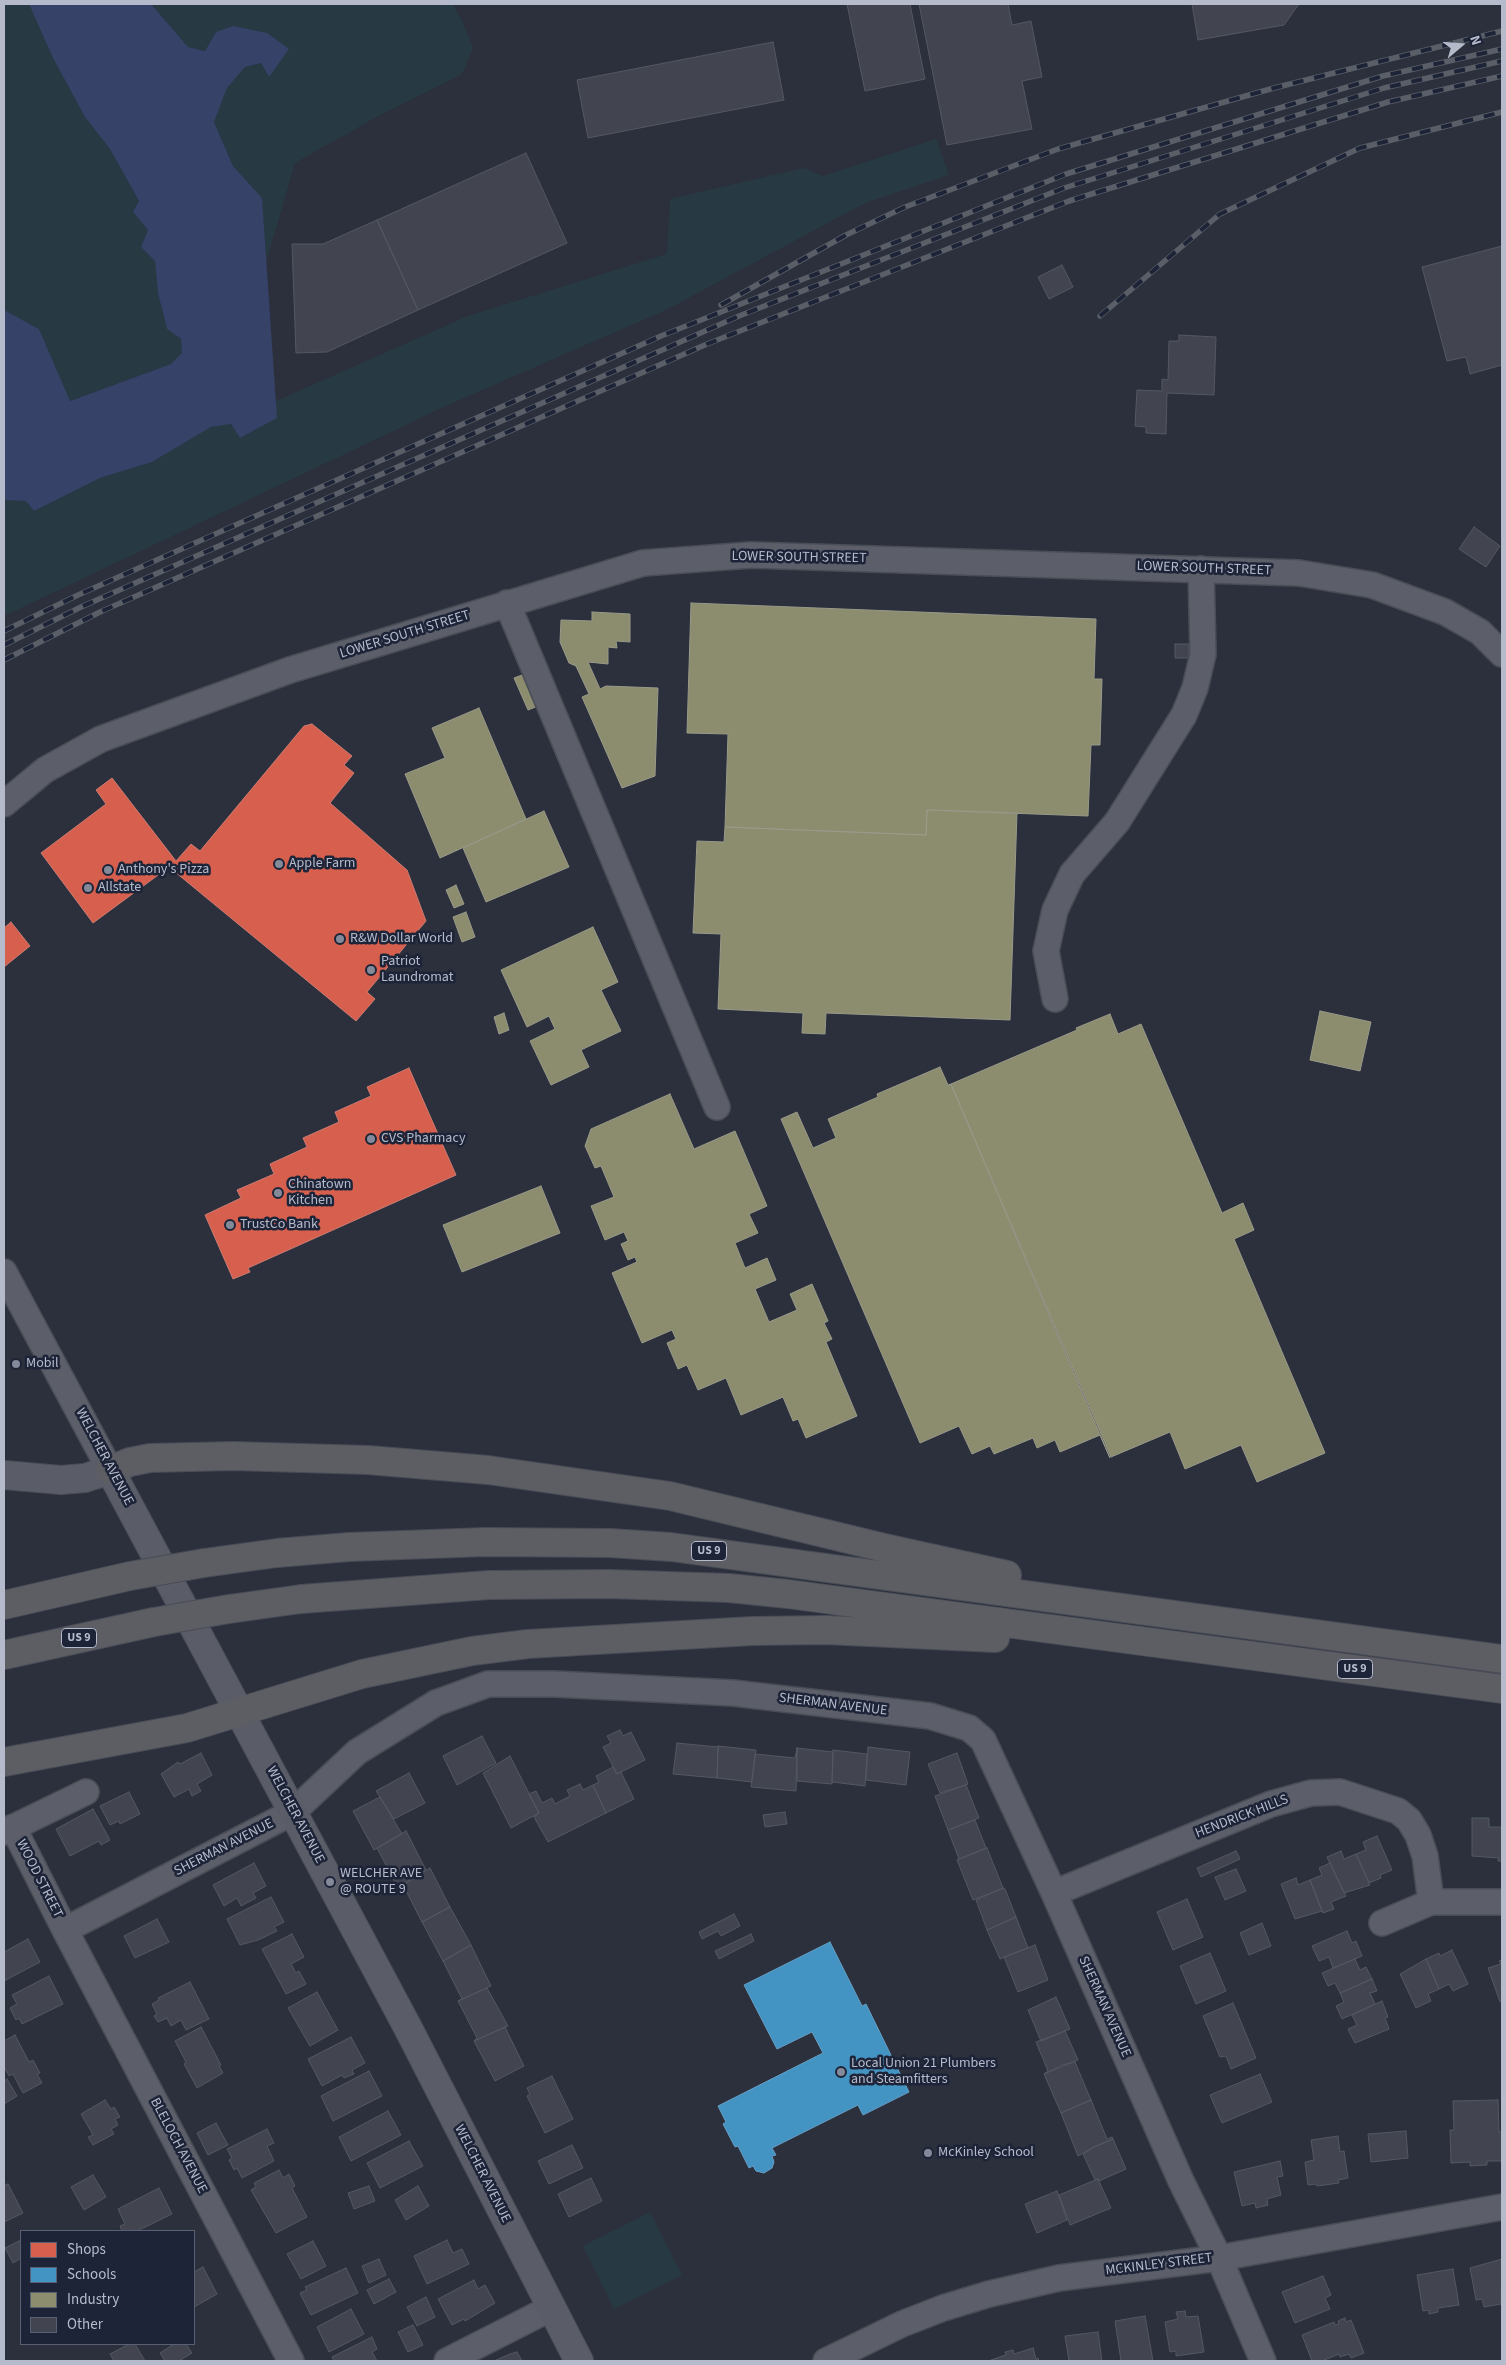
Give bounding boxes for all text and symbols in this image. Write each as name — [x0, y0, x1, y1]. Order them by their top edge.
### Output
north arrow — [1436, 20, 1486, 70]
text: N — [1464, 33, 1486, 48]
street label: LOWER SOUTH STREET — [731, 548, 867, 568]
street label: LOWER SOUTH STREET — [1136, 558, 1272, 580]
street label: LOWER SOUTH STREET — [338, 607, 472, 663]
place label: Apple Farm — [289, 856, 355, 872]
marker: Apple Farm — [273, 858, 285, 870]
place label: Anthony's Pizza — [118, 862, 209, 878]
marker: Anthony's Pizza — [102, 864, 114, 876]
place label: Allstate — [98, 880, 141, 896]
marker: Allstate — [82, 882, 94, 894]
place label: R&W Dollar World — [350, 931, 453, 947]
marker: R&W Dollar World — [334, 933, 346, 945]
place label: Patriot Laundromat — [381, 954, 453, 986]
marker: Patriot Laundromat — [365, 964, 377, 976]
place label: CVS Pharmacy — [381, 1131, 465, 1147]
marker: CVS Pharmacy — [365, 1133, 377, 1145]
place label: Chinatown Kitchen — [288, 1177, 351, 1210]
marker: Chinatown Kitchen — [272, 1187, 284, 1199]
place label: TrustCo Bank — [240, 1217, 318, 1233]
marker: TrustCo Bank — [224, 1219, 236, 1231]
place label: Mobil — [26, 1356, 59, 1372]
marker: Mobil — [10, 1358, 22, 1370]
street label: WELCHER AVENUE — [71, 1406, 137, 1508]
road number: US 9 — [692, 1542, 726, 1560]
road number: US 9 — [62, 1629, 96, 1648]
road number: US 9 — [1338, 1660, 1372, 1678]
street label: SHERMAN AVENUE — [778, 1690, 888, 1720]
street label: WELCHER AVENUE — [262, 1764, 328, 1866]
street label: HENDRICK HILLS — [1193, 1792, 1291, 1842]
street label: SHERMAN AVENUE — [172, 1816, 276, 1880]
street label: WOOD STREET — [12, 1837, 66, 1921]
place label: WELCHER AVE @ ROUTE 9 — [340, 1866, 422, 1898]
marker: WELCHER AVE @ ROUTE 9 — [324, 1876, 336, 1888]
street label: SHERMAN AVENUE — [1074, 1954, 1134, 2060]
place label: Local Union 21 Plumbers and Steamfitters — [851, 2056, 996, 2088]
marker: Local Union 21 Plumbers and Steamfitters — [835, 2066, 847, 2078]
street label: BLELOCH AVENUE — [146, 2095, 210, 2197]
street label: WELCHER AVENUE — [450, 2122, 514, 2226]
place label: McKinley School — [938, 2145, 1034, 2161]
marker: McKinley School — [922, 2147, 934, 2159]
legend — [20, 2230, 195, 2345]
text: Shops — [67, 2239, 106, 2260]
street label: MCKINLEY STREET — [1105, 2250, 1213, 2280]
text: Schools — [67, 2264, 116, 2285]
text: Industry — [67, 2289, 119, 2310]
text: Other — [67, 2314, 103, 2335]

